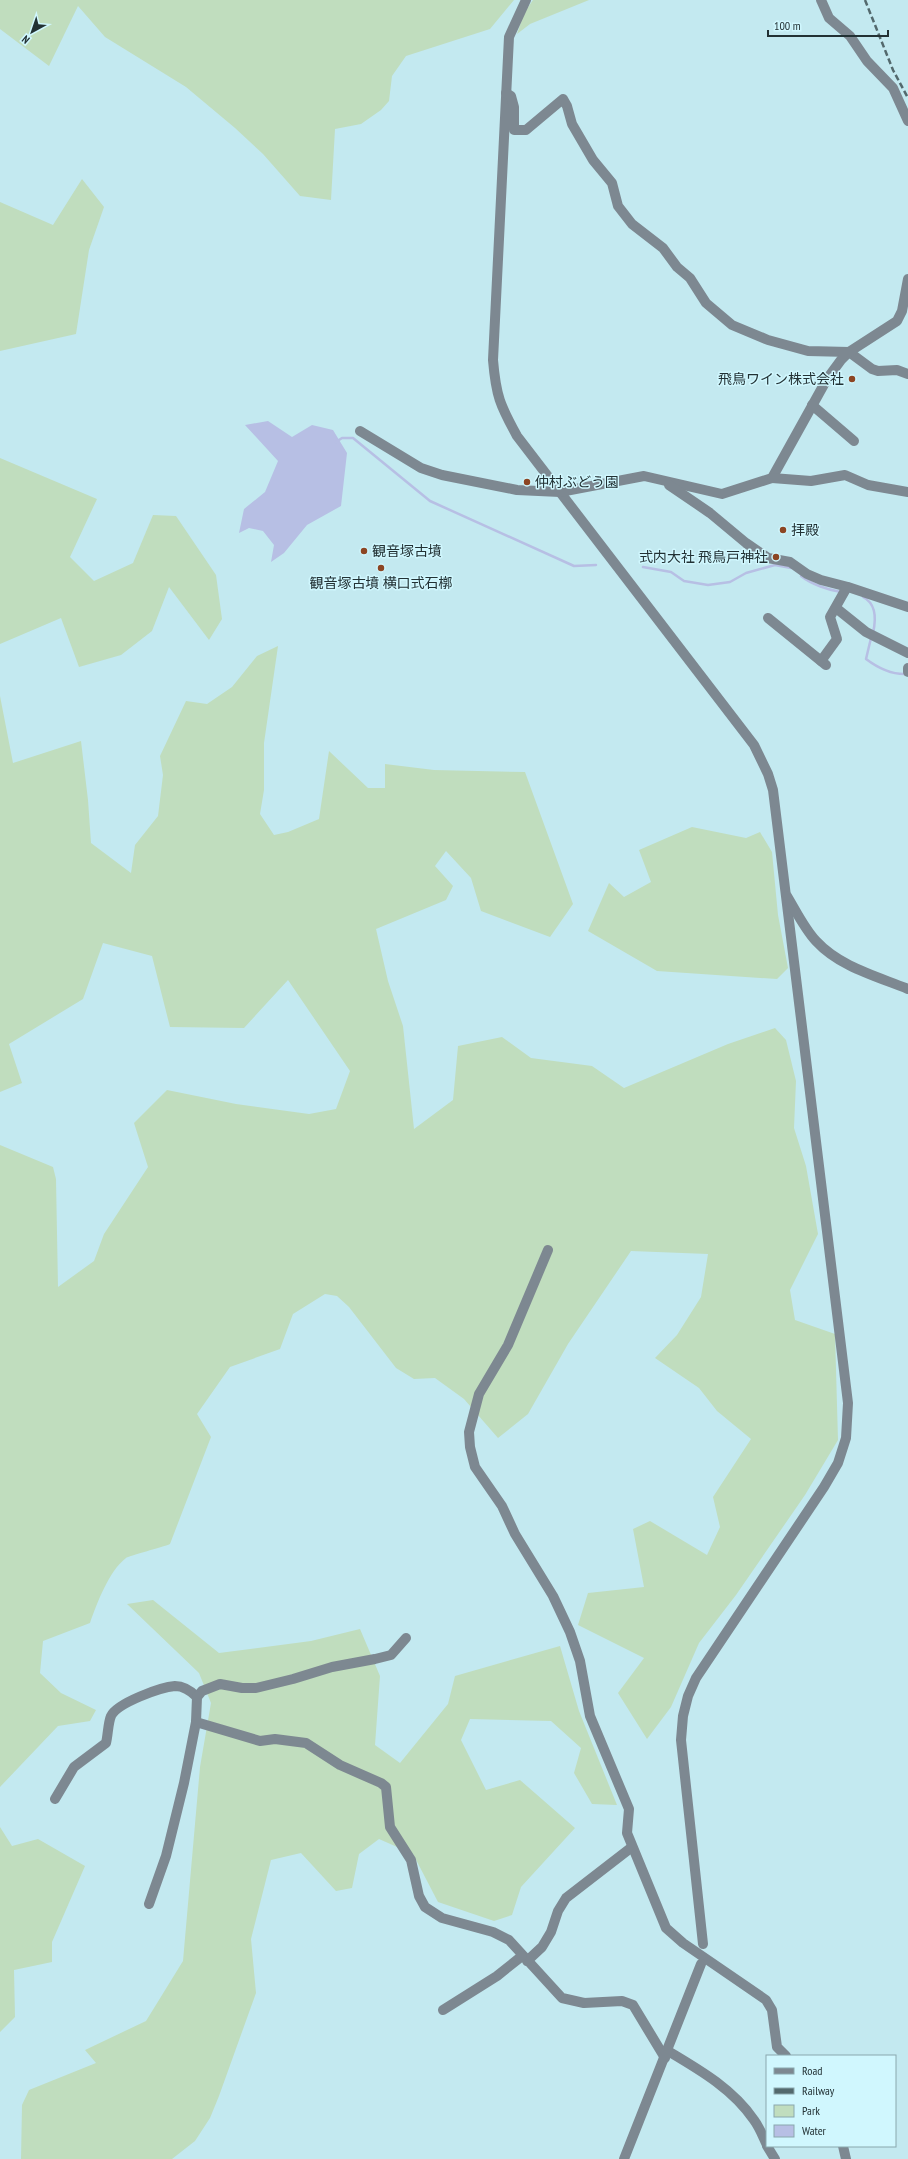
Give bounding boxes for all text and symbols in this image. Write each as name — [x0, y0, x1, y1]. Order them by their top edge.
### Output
north arrow — [12, 12, 52, 52]
scale bar — [768, 12, 888, 38]
text: 100 m — [774, 18, 801, 33]
text: N — [19, 32, 32, 47]
place label: 飛鳥ワイン株式会社 — [718, 370, 844, 388]
marker: 飛鳥ワイン株式会社 — [847, 374, 857, 384]
place label: 仲村ぶどう園 — [535, 473, 619, 491]
marker: 仲村ぶどう園 — [522, 477, 532, 487]
place label: 拝殿 — [791, 521, 819, 539]
marker: 拝殿 — [778, 525, 788, 535]
place label: 観音塚古墳 — [372, 542, 442, 560]
marker: 観音塚古墳 — [359, 546, 369, 556]
place label: 式内大社 飛鳥戸神社 — [639, 548, 768, 566]
marker: 式内大社 飛鳥戸神社 — [771, 552, 781, 562]
marker: 観音塚古墳 横口式石槨 — [376, 563, 386, 573]
place label: 観音塚古墳 横口式石槨 — [310, 574, 452, 592]
legend — [766, 2055, 896, 2147]
text: Road — [802, 2063, 822, 2078]
text: Railway — [802, 2083, 835, 2098]
text: Park — [802, 2103, 820, 2118]
text: Water — [802, 2123, 827, 2138]

